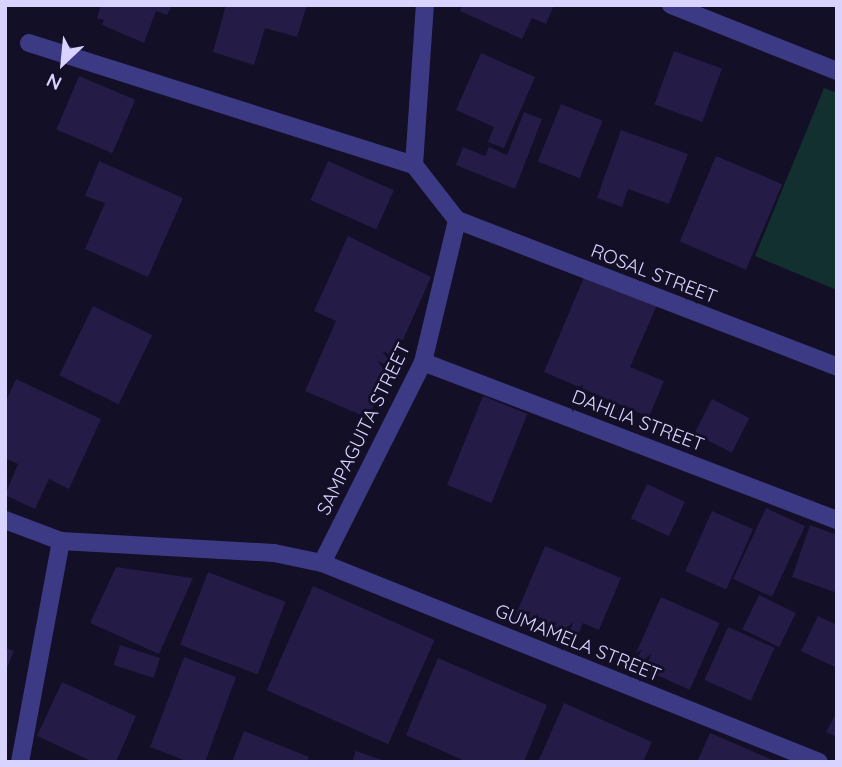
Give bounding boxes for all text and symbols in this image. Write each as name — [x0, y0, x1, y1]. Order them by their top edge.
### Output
north arrow — [28, 28, 98, 98]
text: N — [42, 68, 65, 96]
street label: ROSAL STREET — [588, 239, 720, 309]
street label: SAMPAGUITA STREET — [312, 339, 416, 519]
street label: DAHLIA STREET — [569, 385, 707, 457]
street label: GUMAMELA STREET — [492, 599, 664, 687]

